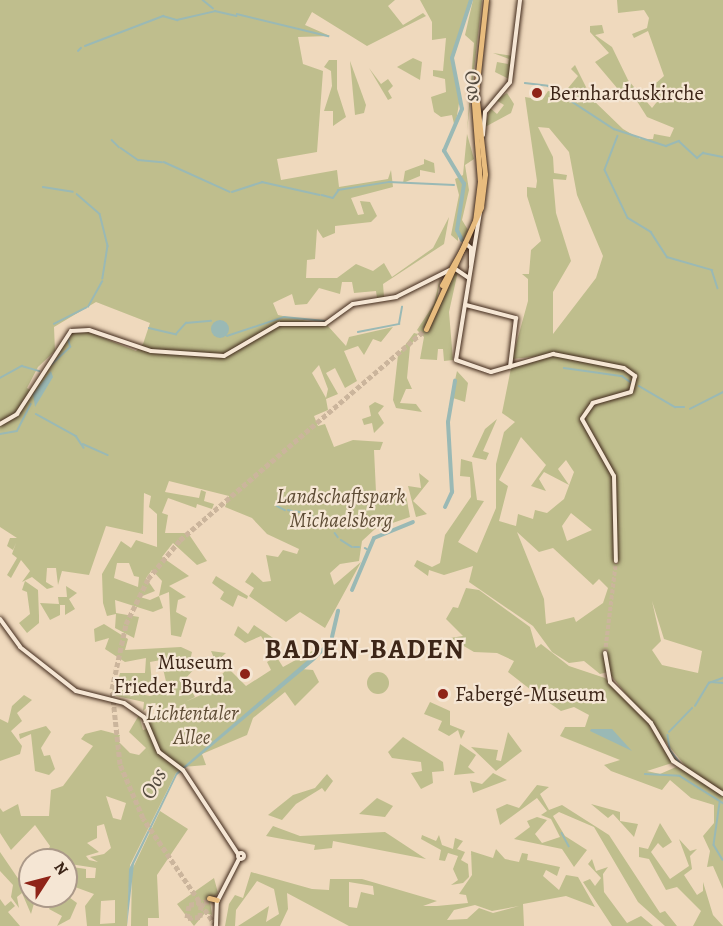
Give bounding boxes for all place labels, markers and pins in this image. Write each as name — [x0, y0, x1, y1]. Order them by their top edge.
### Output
place label: Bernharduskirche — [549, 80, 704, 106]
marker: Bernharduskirche — [530, 86, 544, 100]
place label: Museum Frieder Burda — [114, 649, 233, 699]
marker: Museum Frieder Burda — [238, 667, 252, 681]
place label: Fabergé-Museum — [455, 681, 605, 707]
marker: Fabergé-Museum — [436, 687, 450, 701]

